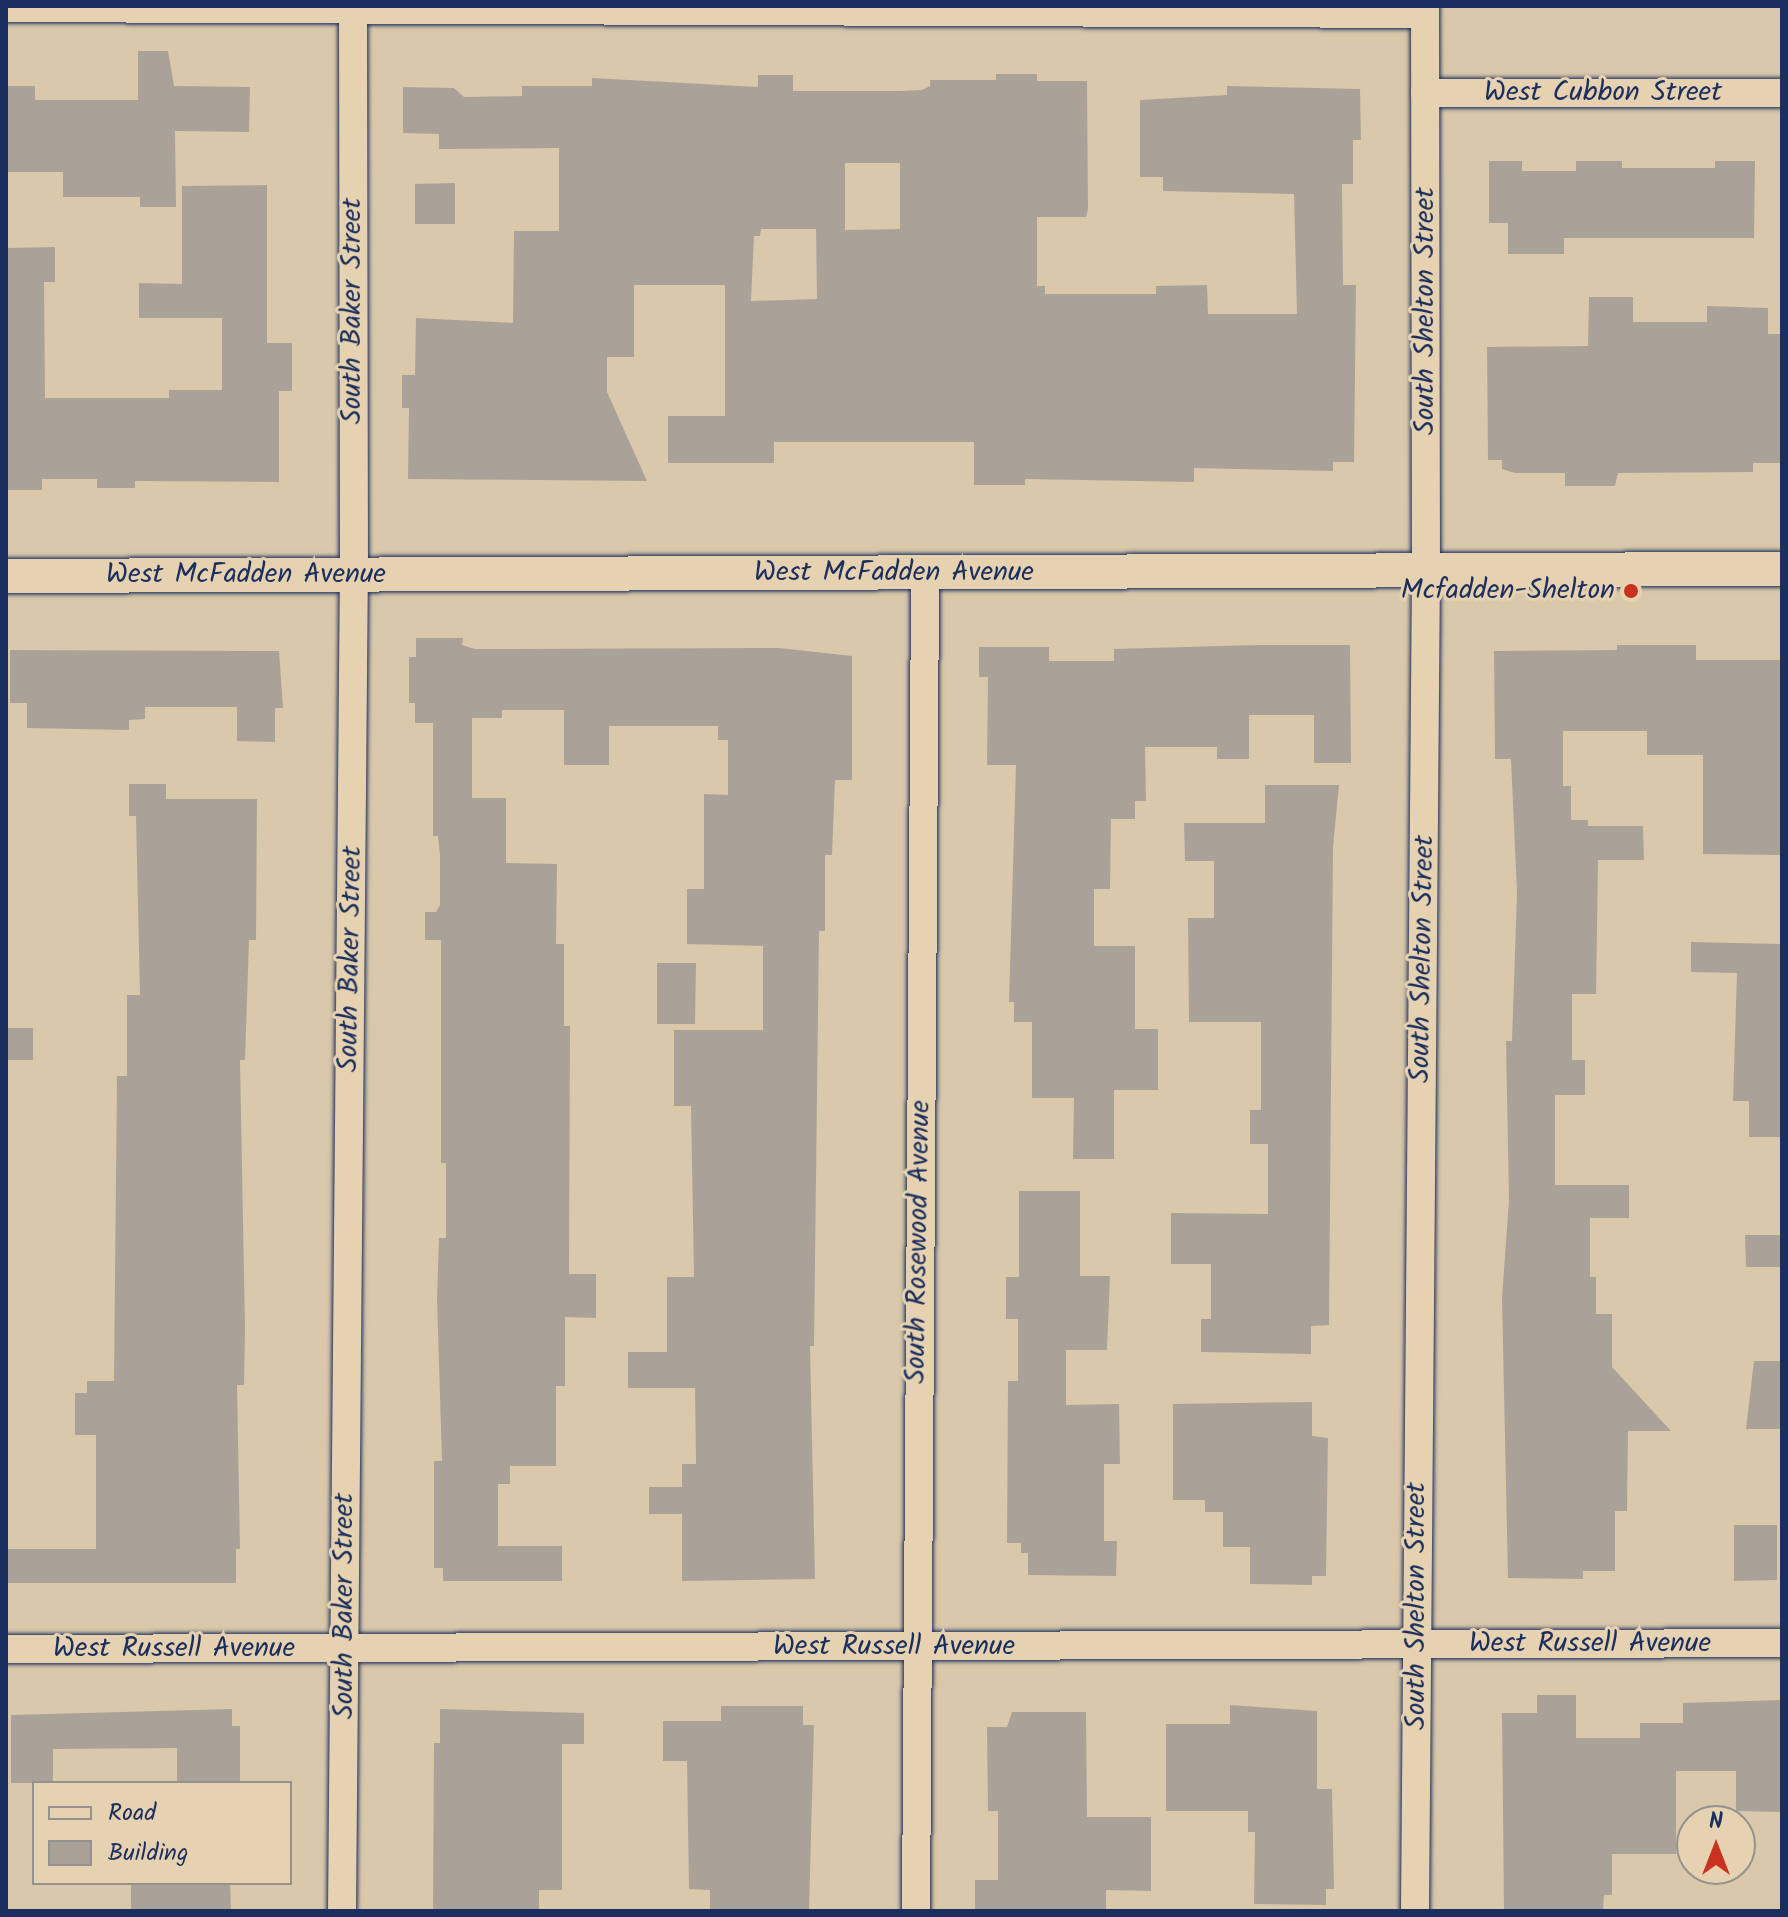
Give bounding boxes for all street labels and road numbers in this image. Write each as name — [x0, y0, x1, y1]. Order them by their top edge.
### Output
street label: West Cubbon Street — [1484, 76, 1722, 110]
street label: South Shelton Street — [1409, 187, 1443, 435]
street label: South Baker Street — [336, 198, 370, 424]
street label: West McFadden Avenue — [754, 556, 1034, 590]
street label: West McFadden Avenue — [106, 558, 386, 592]
street label: South Shelton Street — [1404, 835, 1442, 1083]
street label: South Baker Street — [332, 846, 370, 1072]
street label: South Rosewood Avenue — [900, 1100, 938, 1384]
street label: South Shelton Street — [1400, 1482, 1434, 1730]
street label: South Baker Street — [328, 1493, 362, 1719]
street label: West Russell Avenue — [1469, 1627, 1711, 1661]
street label: West Russell Avenue — [773, 1630, 1015, 1664]
street label: West Russell Avenue — [53, 1632, 295, 1666]

